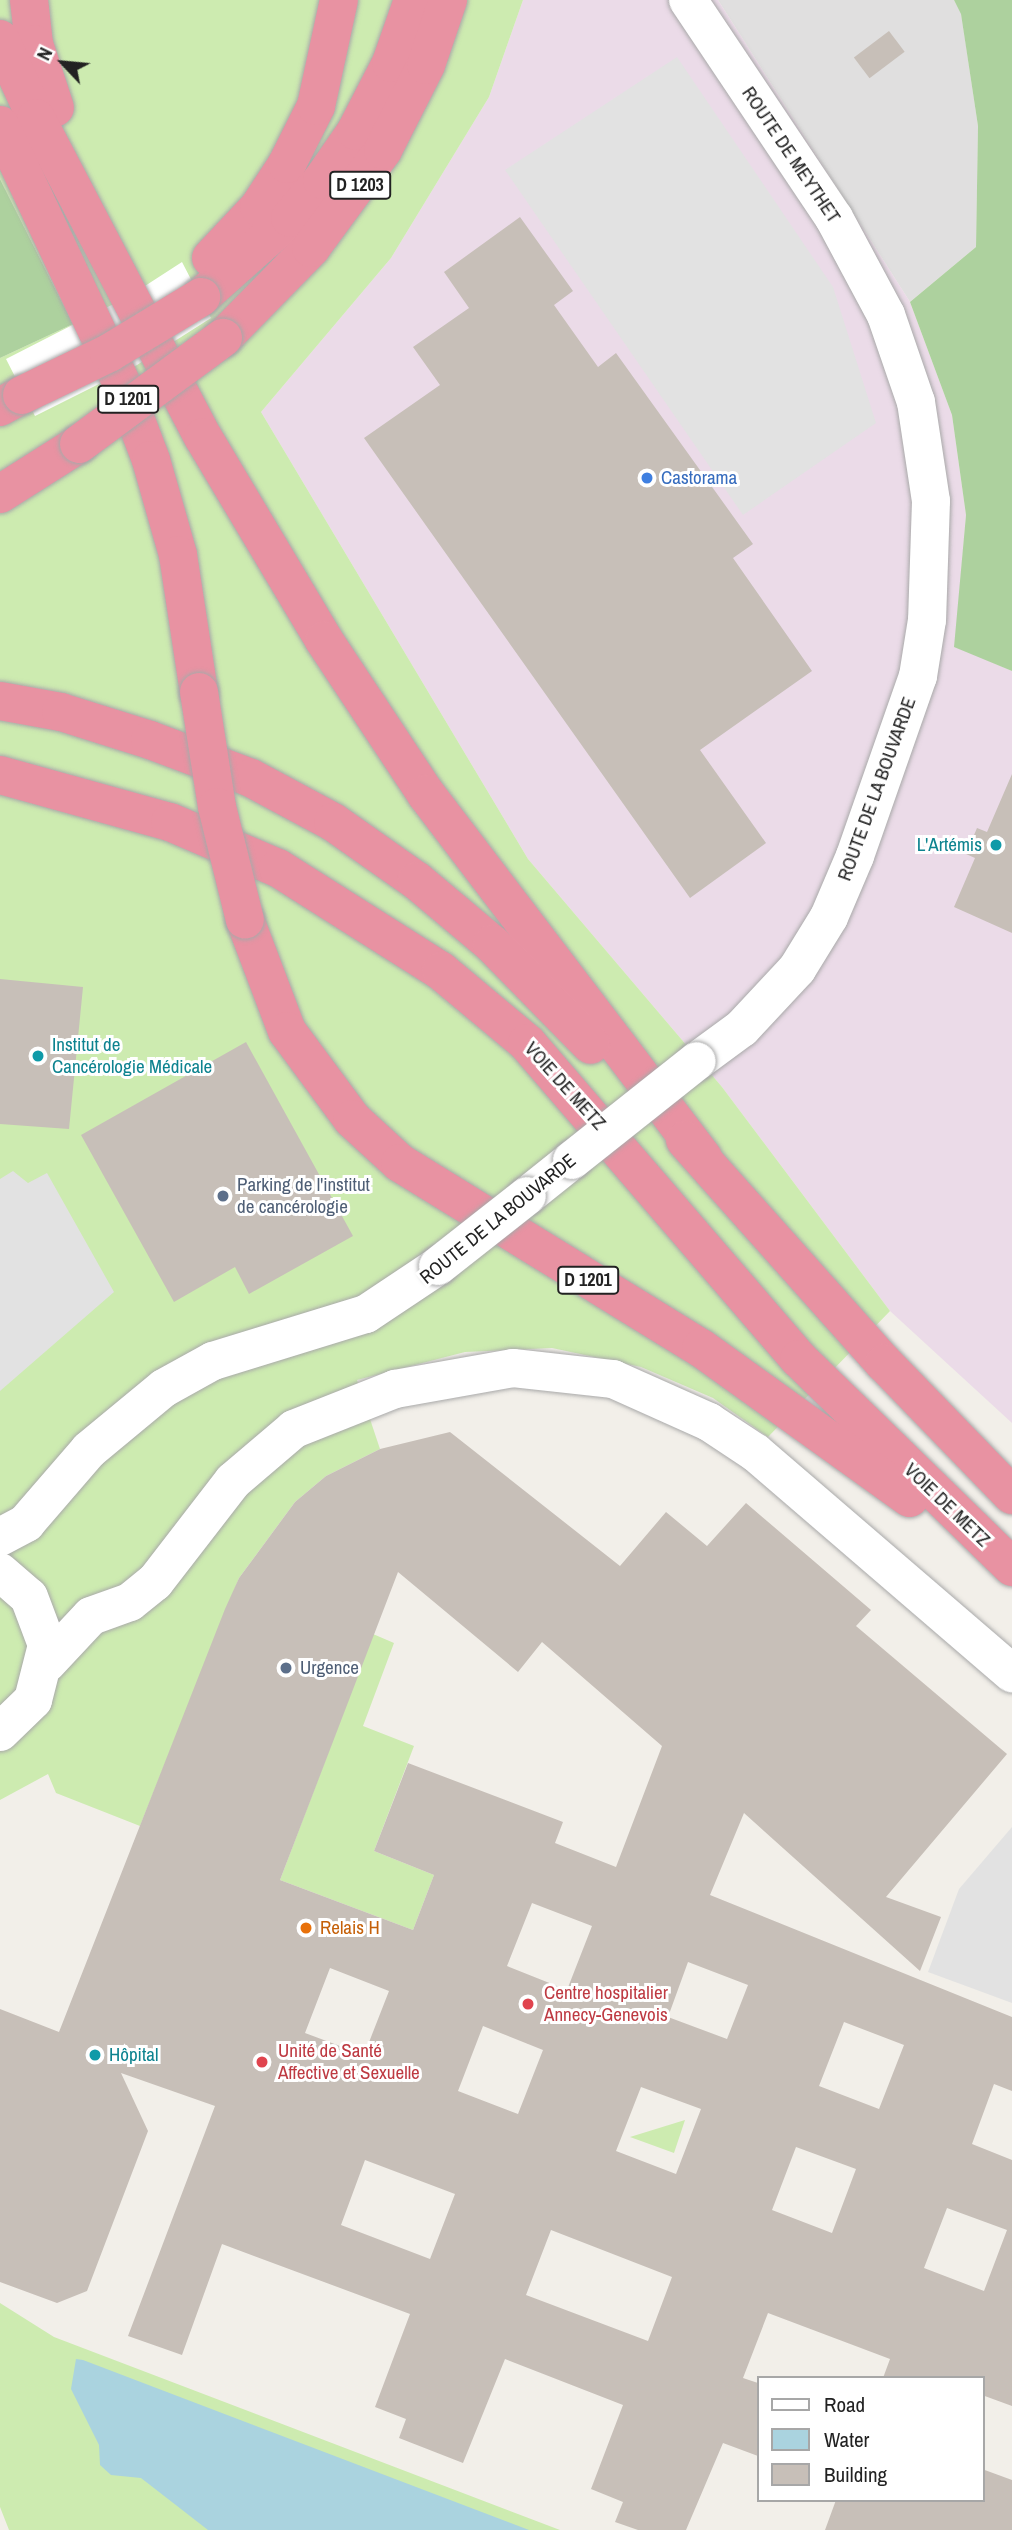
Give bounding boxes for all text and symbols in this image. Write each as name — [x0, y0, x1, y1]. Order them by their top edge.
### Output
north arrow — [28, 28, 98, 98]
text: N — [30, 43, 58, 65]
street label: ROUTE DE MEYTHET — [737, 83, 845, 227]
road number: D 1203 — [328, 170, 392, 200]
road number: D 1201 — [96, 384, 160, 414]
place label: Castorama — [661, 467, 737, 489]
marker: Castorama — [639, 470, 655, 486]
street label: ROUTE DE LA BOUVARDE — [833, 694, 921, 884]
place label: L'Artémis — [917, 834, 982, 856]
marker: L'Artémis — [988, 837, 1004, 853]
place label: Institut de Cancérologie Médicale — [52, 1034, 212, 1078]
street label: VOIE DE METZ — [520, 1038, 610, 1134]
marker: Institut de Cancérologie Médicale — [30, 1048, 46, 1064]
street label: ROUTE DE LA BOUVARDE — [415, 1149, 581, 1289]
place label: Parking de l'institut de cancérologie — [237, 1174, 370, 1218]
marker: Parking de l'institut de cancérologie — [215, 1188, 231, 1204]
road number: D 1201 — [556, 1266, 620, 1294]
street label: VOIE DE METZ — [900, 1459, 994, 1551]
place label: Urgence — [300, 1657, 359, 1679]
marker: Urgence — [278, 1660, 294, 1676]
place label: Relais H — [320, 1917, 380, 1939]
marker: Relais H — [298, 1920, 314, 1936]
place label: Centre hospitalier Annecy-Genevois — [544, 1982, 668, 2026]
marker: Centre hospitalier Annecy-Genevois — [518, 1994, 538, 2014]
place label: Unité de Santé Affective et Sexuelle — [278, 2040, 420, 2084]
place label: Hôpital — [109, 2044, 158, 2066]
marker: Hôpital — [87, 2047, 103, 2063]
marker: Unité de Santé Affective et Sexuelle — [252, 2052, 272, 2072]
legend — [757, 2376, 984, 2502]
text: Road — [824, 2390, 865, 2419]
text: Water — [824, 2425, 869, 2454]
text: Building — [824, 2460, 887, 2489]

